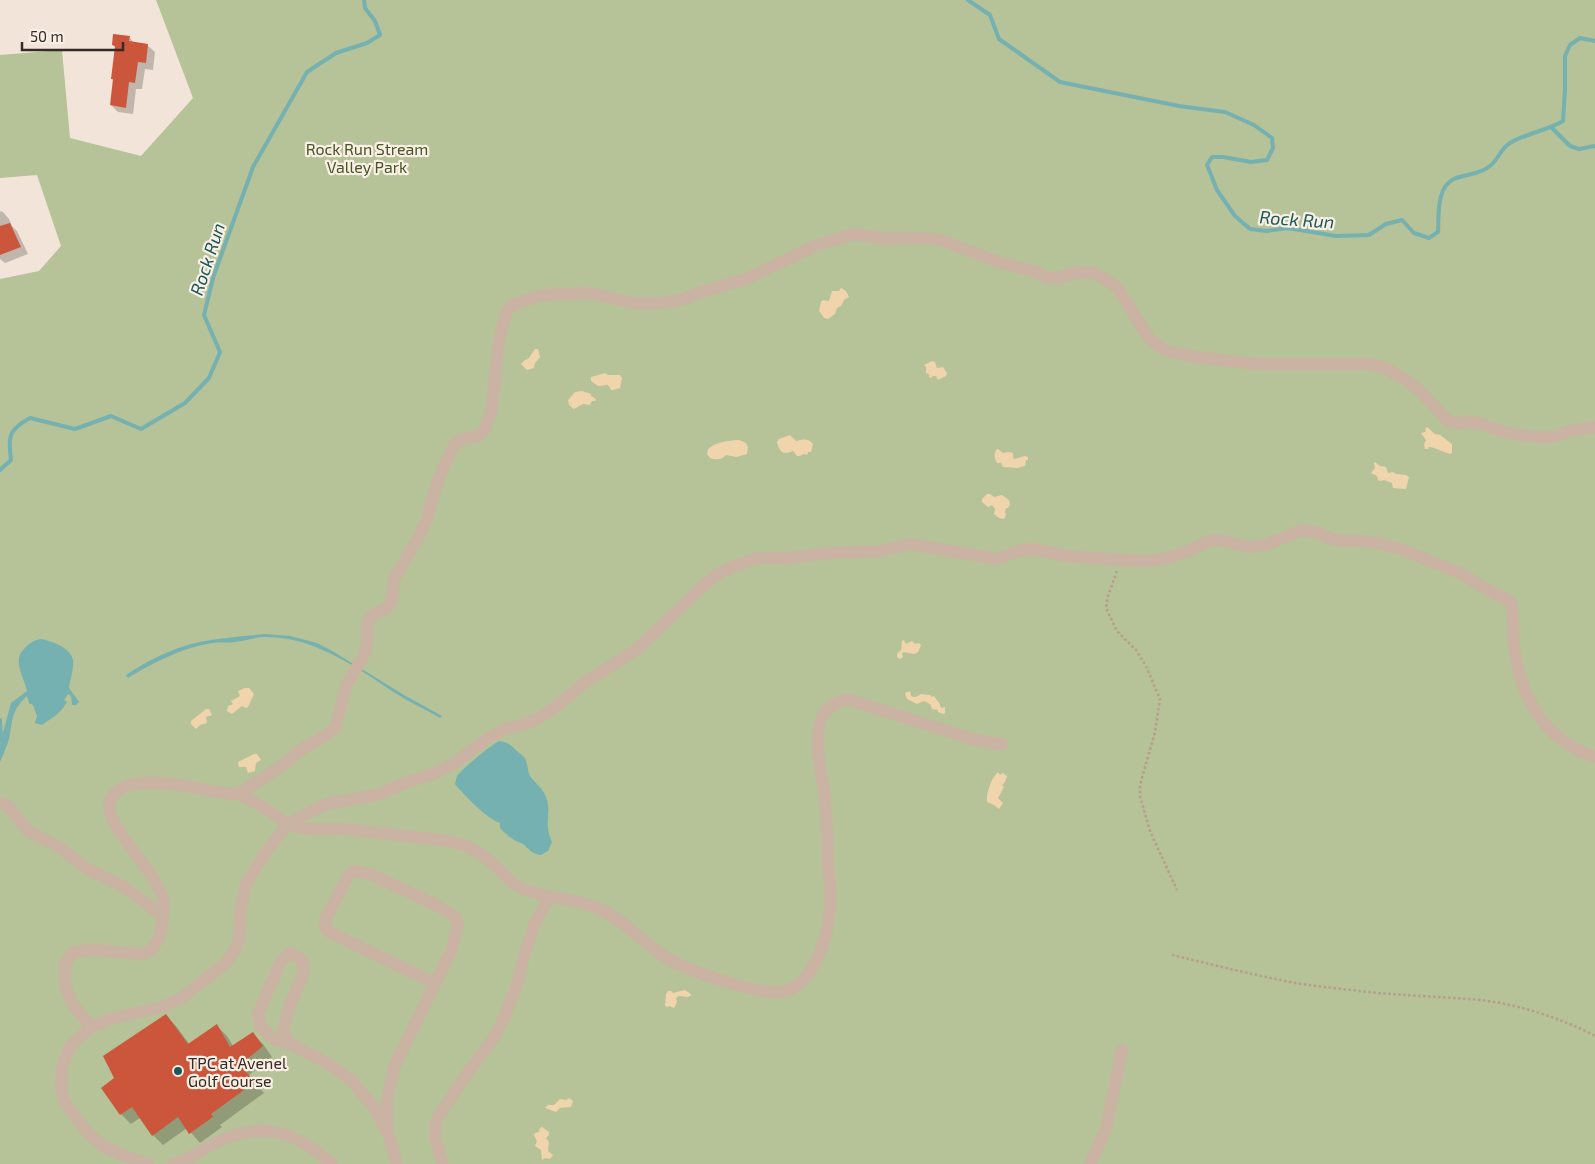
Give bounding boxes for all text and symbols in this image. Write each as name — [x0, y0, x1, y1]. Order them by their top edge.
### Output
scale bar — [22, 20, 124, 52]
text: 50 m — [30, 27, 64, 45]
park label: Rock Run Stream Valley Park — [306, 139, 428, 176]
water label: Rock Run — [1259, 205, 1335, 233]
water label: Rock Run — [185, 220, 229, 298]
place label: TPC at Avenel Golf Course — [188, 1053, 287, 1090]
marker: TPC at Avenel Golf Course — [172, 1065, 184, 1077]

